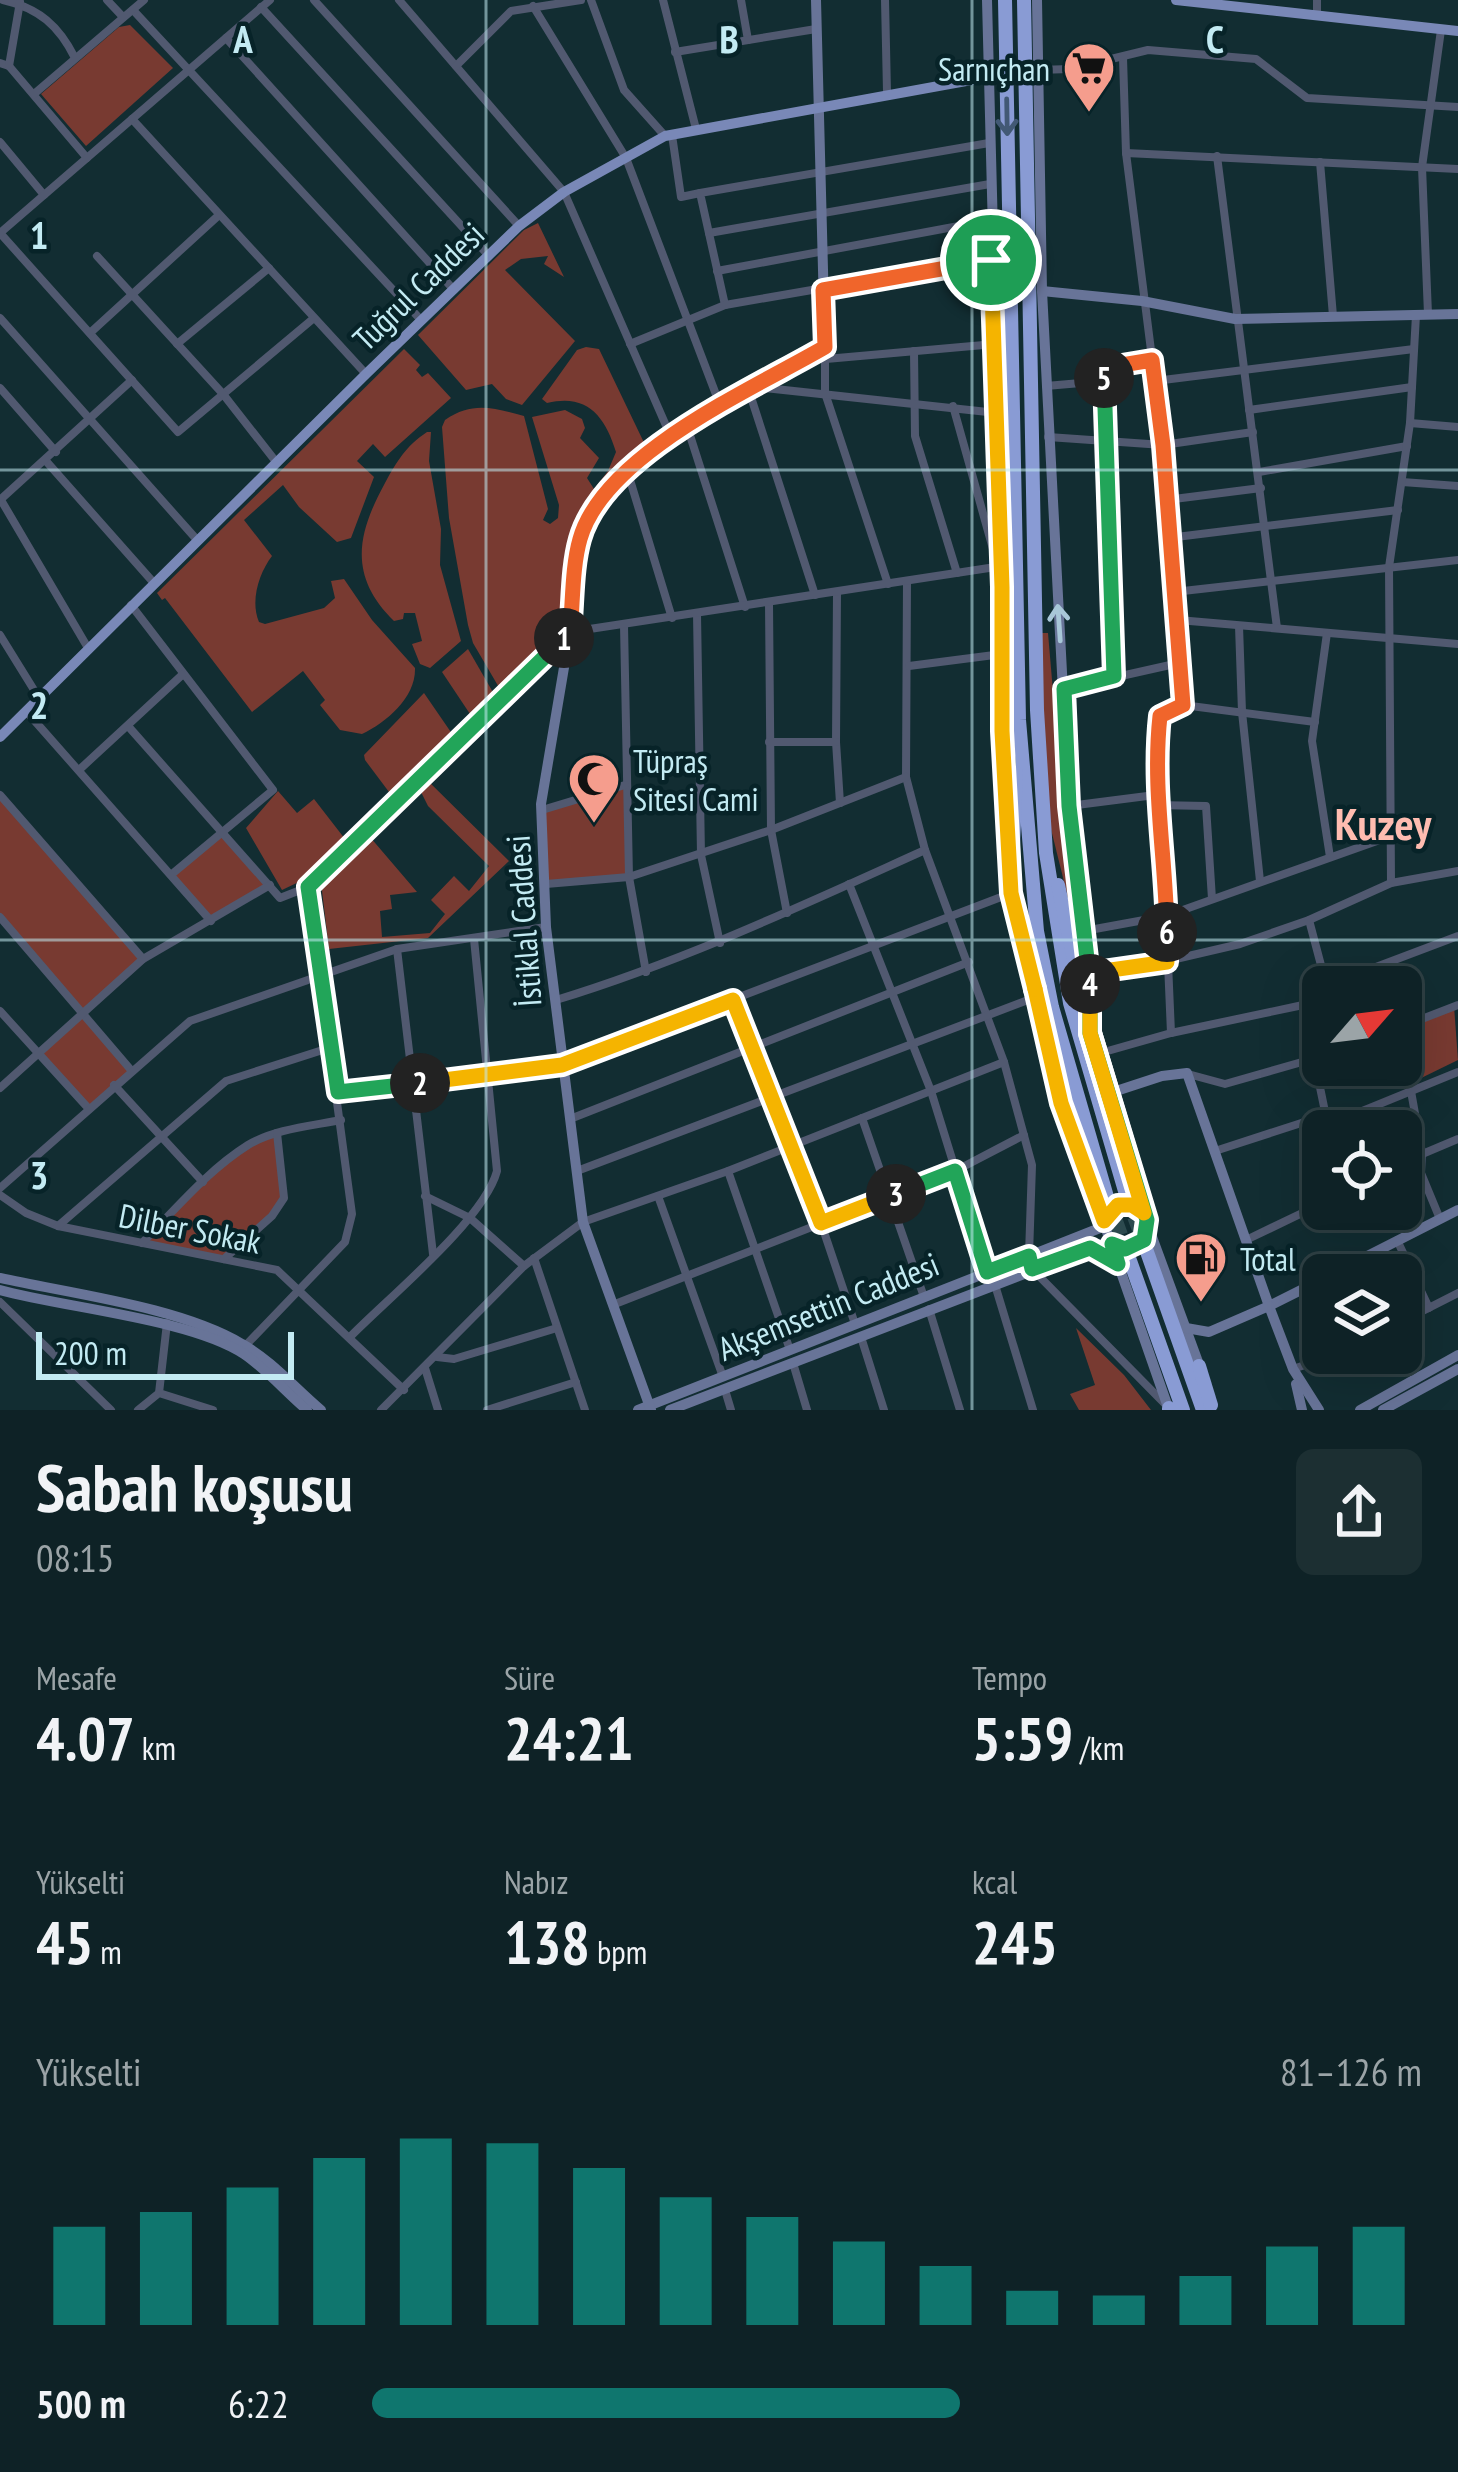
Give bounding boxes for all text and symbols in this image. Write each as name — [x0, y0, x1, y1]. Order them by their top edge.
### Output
text: A — [232, 13, 253, 64]
text: B — [719, 13, 739, 64]
text: C — [1206, 13, 1224, 64]
supermarket icon: Sarnıçhan — [1061, 40, 1117, 114]
place label: Sarnıçhan — [938, 47, 1050, 90]
one-way arrow — [996, 97, 1018, 136]
text: 1 — [30, 209, 48, 260]
pin — [940, 209, 1042, 311]
street label: Tuğrul Caddesi — [343, 213, 493, 359]
icon: arrive — [958, 227, 1024, 293]
pin: 5 — [1074, 348, 1134, 408]
text: 5 — [1096, 356, 1112, 399]
one-way arrow — [1048, 604, 1071, 643]
pin: 1 — [534, 608, 594, 668]
text: 1 — [556, 616, 572, 659]
text: 2 — [30, 679, 48, 730]
place label: Tüpraş Sitesi Cami — [633, 739, 759, 820]
mosque icon: Tüpraş Sitesi Cami — [566, 751, 622, 825]
district label: Kuzey — [1335, 794, 1432, 852]
street label: İstiklal Caddesi — [496, 834, 550, 1008]
pin: 6 — [1137, 902, 1197, 962]
text: 6 — [1159, 910, 1175, 953]
pin: 4 — [1060, 954, 1120, 1014]
text: 4 — [1082, 962, 1098, 1005]
north arrow — [1302, 966, 1422, 1086]
map controls — [1302, 966, 1422, 1374]
pin: 2 — [390, 1053, 450, 1113]
text: 2 — [412, 1061, 428, 1104]
button: locate — [1302, 1110, 1422, 1230]
text: 3 — [30, 1149, 48, 1200]
pin: 3 — [866, 1164, 926, 1224]
text: 3 — [888, 1172, 904, 1215]
street label: Dilber Sokak — [116, 1193, 265, 1263]
fuel station icon: Total — [1173, 1230, 1229, 1304]
place label: Total — [1240, 1237, 1296, 1280]
street label: Akşemsettin Caddesi — [711, 1242, 945, 1370]
button: layers — [1302, 1254, 1422, 1374]
scale bar — [36, 1326, 294, 1379]
text: 200 m — [54, 1331, 127, 1374]
text: Sabah koşusu — [36, 1444, 353, 1529]
button: share — [1296, 1449, 1422, 1575]
text: 08:15 — [36, 1532, 114, 1583]
text: Mesafe — [36, 1656, 117, 1699]
text: Süre — [504, 1656, 555, 1699]
text: Tempo — [972, 1656, 1047, 1699]
text: 4.07 — [36, 1699, 135, 1777]
text: 24:21 — [504, 1699, 634, 1777]
text: 5:59 — [972, 1699, 1073, 1777]
text: km — [135, 1726, 176, 1769]
text: /km — [1073, 1726, 1124, 1769]
text: Yükselti — [36, 1860, 125, 1903]
text: Nabız — [504, 1860, 568, 1903]
text: kcal — [972, 1860, 1017, 1903]
text: 45 — [36, 1903, 93, 1981]
text: 138 — [504, 1903, 590, 1981]
text: 245 — [972, 1903, 1058, 1981]
text: m — [93, 1930, 122, 1973]
text: bpm — [590, 1930, 647, 1973]
text: Yükselti — [36, 2046, 141, 2097]
text: 81–126 m — [1280, 2046, 1422, 2097]
text: 500 m — [36, 2378, 126, 2429]
text: 6:22 — [228, 2378, 289, 2429]

